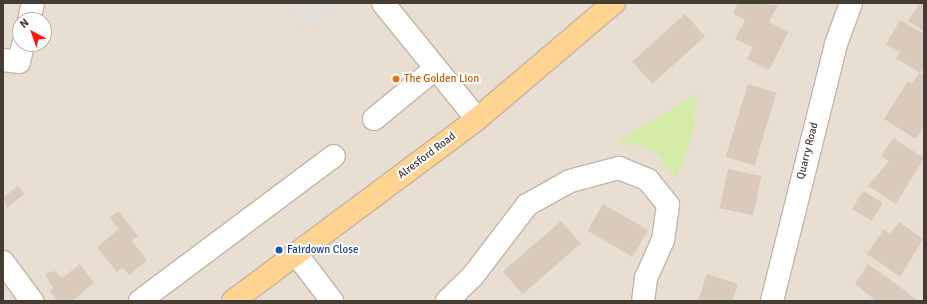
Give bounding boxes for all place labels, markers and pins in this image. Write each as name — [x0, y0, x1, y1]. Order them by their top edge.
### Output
place label: The Golden Lion — [404, 72, 479, 86]
marker: The Golden Lion — [391, 74, 401, 84]
place label: Fairdown Close — [287, 243, 358, 257]
marker: Fairdown Close — [274, 245, 284, 255]

